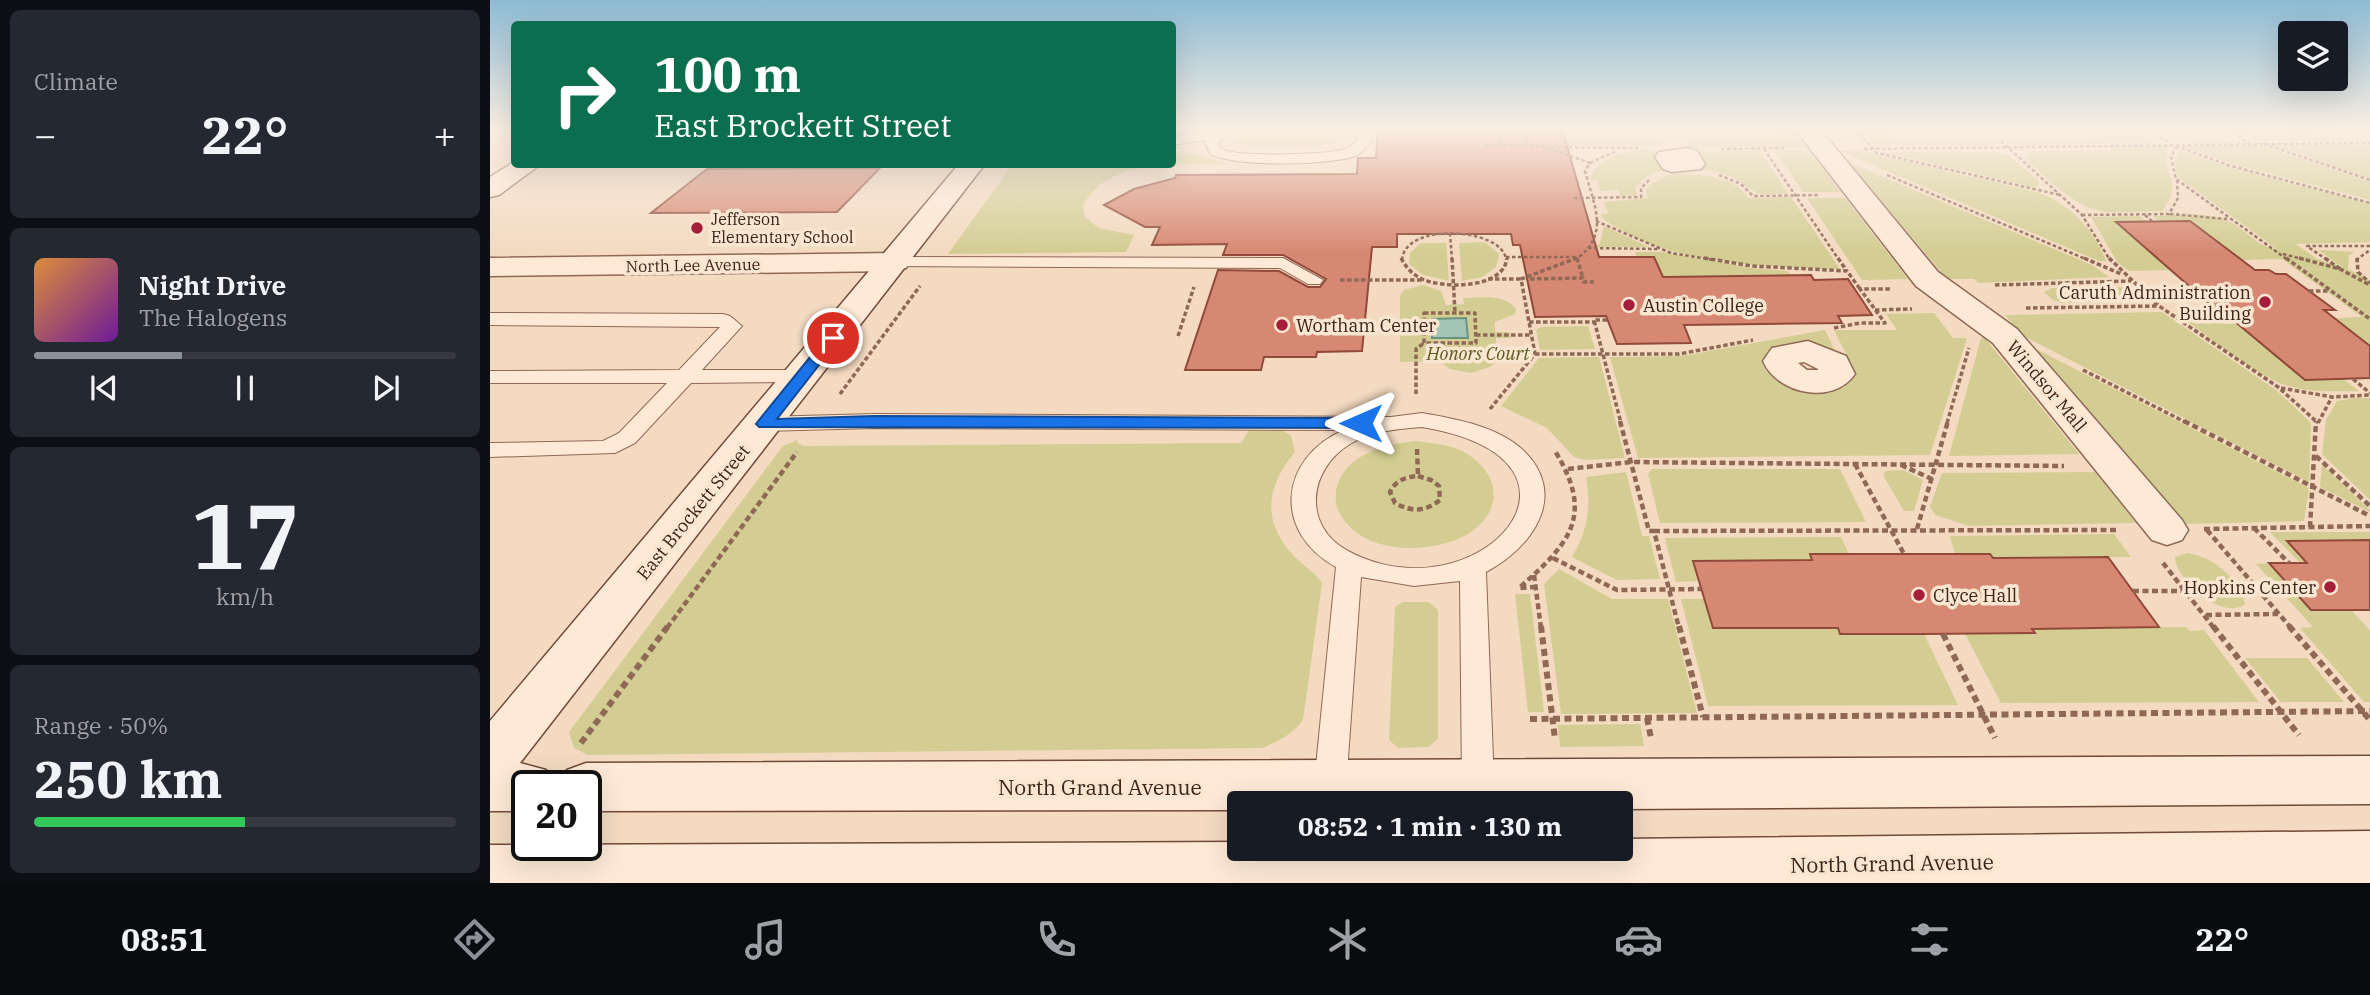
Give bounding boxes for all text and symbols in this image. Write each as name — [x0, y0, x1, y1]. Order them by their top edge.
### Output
map controls — [2278, 21, 2348, 91]
button: layers — [2278, 21, 2348, 91]
text: 100 m — [654, 42, 801, 105]
icon: right — [539, 49, 630, 140]
text: Climate — [34, 66, 118, 96]
text: 22° — [202, 101, 288, 168]
text: East Brockett Street — [654, 104, 952, 146]
text: − — [34, 110, 57, 159]
text: + — [433, 110, 456, 159]
place label: Jefferson Elementary School — [711, 209, 854, 247]
marker: Jefferson Elementary School — [689, 220, 705, 236]
street label: North Lee Avenue — [626, 254, 760, 276]
text: Night Drive — [139, 268, 286, 302]
place label: Caruth Administration Building — [2059, 281, 2251, 325]
place label: Austin College — [1643, 294, 1764, 317]
marker: Caruth Administration Building — [2257, 294, 2273, 310]
marker: Austin College — [1621, 297, 1637, 313]
text: The Halogens — [139, 302, 287, 332]
pin — [803, 308, 863, 368]
place label: Wortham Center — [1296, 314, 1436, 337]
marker: Wortham Center — [1274, 317, 1290, 333]
icon: arrive — [814, 319, 852, 357]
street label: Windsor Mall — [2002, 335, 2092, 437]
park label: Honors Court — [1425, 342, 1530, 365]
icon: previous — [85, 369, 123, 407]
icon: pause — [226, 369, 264, 407]
icon: next — [367, 369, 405, 407]
position arrow — [1324, 386, 1398, 460]
street label: East Brockett Street — [631, 440, 755, 584]
text: 17 — [190, 476, 300, 594]
place label: Hopkins Center — [2183, 576, 2316, 599]
marker: Hopkins Center — [2322, 579, 2338, 595]
text: km/h — [216, 581, 274, 611]
place label: Clyce Hall — [1933, 584, 2017, 607]
marker: Clyce Hall — [1911, 587, 1927, 603]
text: Range · 50% — [34, 710, 168, 740]
text: 250 km — [34, 745, 223, 812]
speed limit sign: 20 — [511, 770, 602, 861]
street label: North Grand Avenue — [998, 773, 1202, 801]
text: 08:52 · 1 min · 130 m — [1298, 809, 1562, 843]
street label: North Grand Avenue — [1790, 847, 1994, 879]
icon: directions — [450, 915, 499, 964]
icon: music — [741, 915, 790, 964]
icon: phone — [1032, 915, 1081, 964]
icon: climate — [1323, 915, 1372, 964]
icon: car — [1614, 915, 1663, 964]
icon: filters — [1905, 915, 1954, 964]
text: 08:51 — [121, 918, 208, 960]
text: 22° — [2196, 918, 2249, 960]

